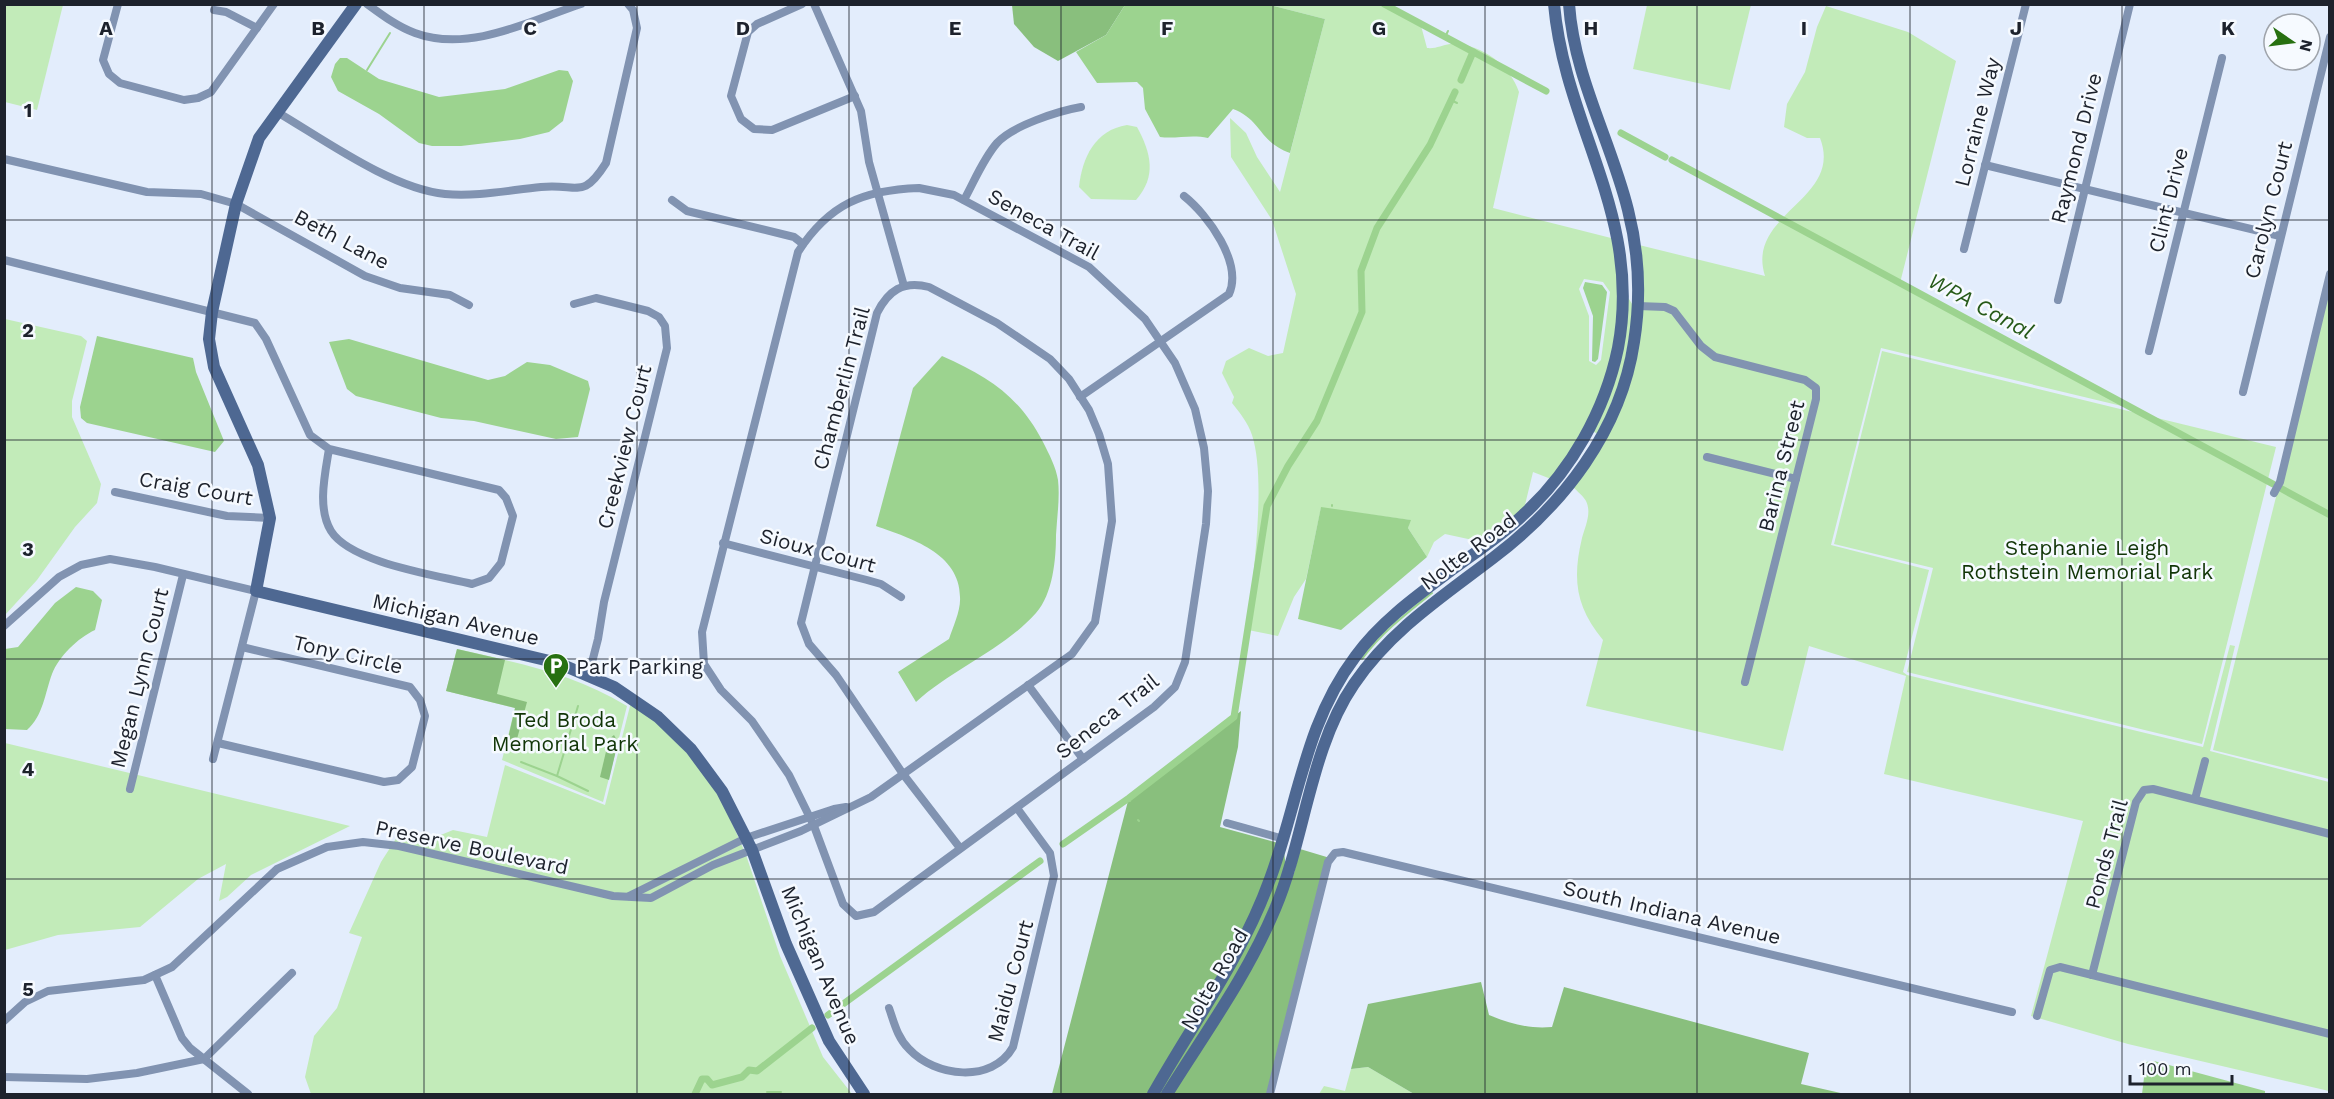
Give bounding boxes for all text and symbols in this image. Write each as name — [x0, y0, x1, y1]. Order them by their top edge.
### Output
north arrow — [2262, 12, 2322, 72]
text: A — [99, 16, 113, 40]
text: B — [311, 16, 325, 40]
text: C — [523, 16, 537, 40]
text: D — [736, 16, 750, 40]
text: E — [949, 16, 961, 40]
text: F — [1161, 16, 1173, 40]
text: G — [1372, 16, 1386, 40]
text: H — [1584, 16, 1598, 40]
text: I — [1801, 16, 1807, 40]
text: J — [2010, 16, 2022, 40]
text: K — [2221, 16, 2235, 40]
text: N — [2295, 37, 2317, 54]
street label: Lorraine Way — [1949, 55, 2005, 189]
street label: Raymond Drive — [2045, 70, 2107, 226]
text: 1 — [24, 98, 32, 122]
street label: Carolyn Court — [2239, 139, 2297, 281]
street label: Clint Drive — [2143, 145, 2193, 255]
street label: Seneca Trail — [984, 183, 1105, 265]
street label: Beth Lane — [290, 204, 394, 274]
water label: WPA Canal — [1924, 268, 2038, 344]
street label: Chamberlin Trail — [807, 303, 875, 472]
text: 2 — [22, 318, 34, 342]
street label: Creekview Court — [592, 362, 657, 532]
street label: Barina Street — [1753, 398, 1809, 534]
street label: Craig Court — [137, 466, 255, 510]
street label: Nolte Road — [1415, 507, 1521, 595]
street label: Sioux Court — [757, 523, 879, 578]
park label: Stephanie Leigh Rothstein Memorial Park — [1961, 535, 2213, 584]
text: 3 — [22, 537, 34, 561]
street label: Megan Lynn Court — [105, 585, 173, 771]
street label: Michigan Avenue — [370, 588, 542, 650]
street label: Tony Circle — [291, 629, 405, 679]
parking icon: Park Parking — [541, 651, 571, 689]
place label: Park Parking — [576, 654, 704, 679]
street label: Seneca Trail — [1051, 668, 1164, 764]
park label: Ted Broda Memorial Park — [492, 707, 638, 756]
text: 4 — [22, 757, 35, 781]
street label: Ponds Trail — [2079, 796, 2133, 912]
street label: Preserve Boulevard — [373, 814, 571, 880]
street label: South Indiana Avenue — [1561, 875, 1783, 949]
street label: Michigan Avenue — [776, 882, 866, 1048]
street label: Maidu Court — [982, 917, 1038, 1045]
street label: Nolte Road — [1175, 924, 1253, 1034]
text: 5 — [22, 977, 34, 1001]
scale bar — [2130, 1048, 2232, 1086]
text: 100 m — [2139, 1058, 2192, 1079]

